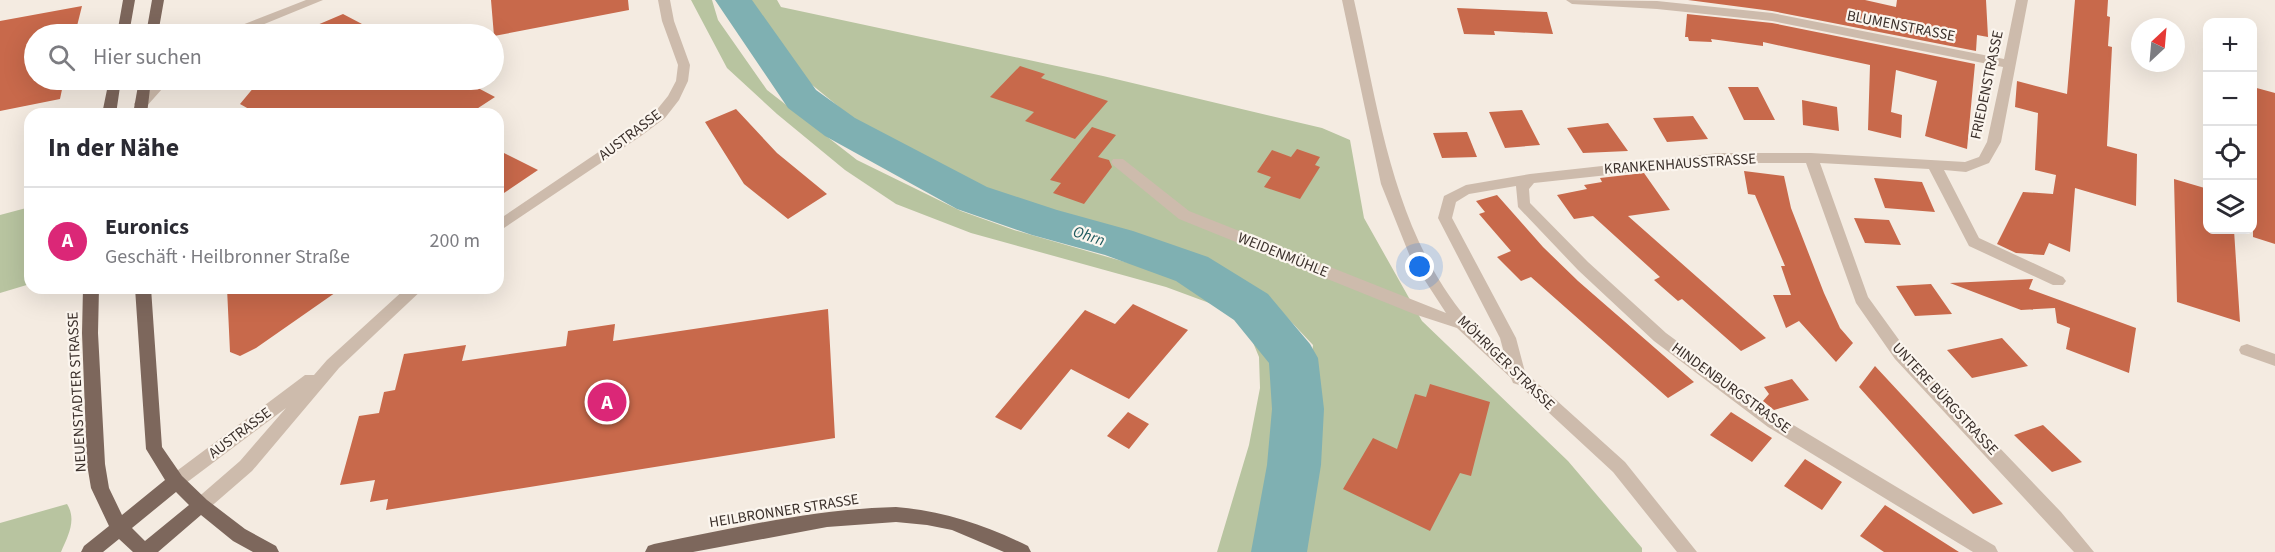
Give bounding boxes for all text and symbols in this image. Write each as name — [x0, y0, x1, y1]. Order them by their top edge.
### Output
street label: BLUMENSTRASSE — [1845, 5, 1957, 47]
north arrow — [2131, 18, 2185, 72]
map controls — [2203, 18, 2257, 234]
button: + — [2203, 18, 2257, 72]
search box — [24, 24, 504, 90]
street label: FRIEDENSTRASSE — [1965, 29, 2009, 141]
icon: search — [45, 41, 78, 74]
text: Hier suchen — [93, 41, 202, 73]
button: − — [2203, 72, 2257, 126]
street label: AUSTRASSE — [594, 104, 666, 166]
button: locate — [2203, 126, 2257, 180]
text: In der Nähe — [48, 129, 179, 166]
street label: KRANKENHAUSSTRASSE — [1603, 148, 1757, 180]
button: layers — [2203, 180, 2257, 234]
text: Euronics — [105, 211, 189, 243]
water label: Ohrn — [1070, 221, 1108, 251]
text: A — [62, 227, 73, 255]
text: 200 m — [430, 227, 480, 255]
street label: WEIDENMÜHLE — [1235, 227, 1332, 283]
text: Geschäft · Heilbronner Straße — [105, 243, 350, 271]
your location — [1405, 252, 1434, 281]
street label: NEUENSTADTER STRASSE — [62, 311, 92, 473]
street label: MÖHRIGER STRASSE — [1453, 311, 1559, 415]
street label: HINDENBURGSTRASSE — [1667, 338, 1795, 438]
street label: UNTERE BÜRGSTRASSE — [1887, 338, 2003, 460]
pin: A — [588, 380, 626, 424]
street label: AUSTRASSE — [204, 402, 276, 464]
street label: HEILBRONNER STRASSE — [708, 489, 860, 533]

